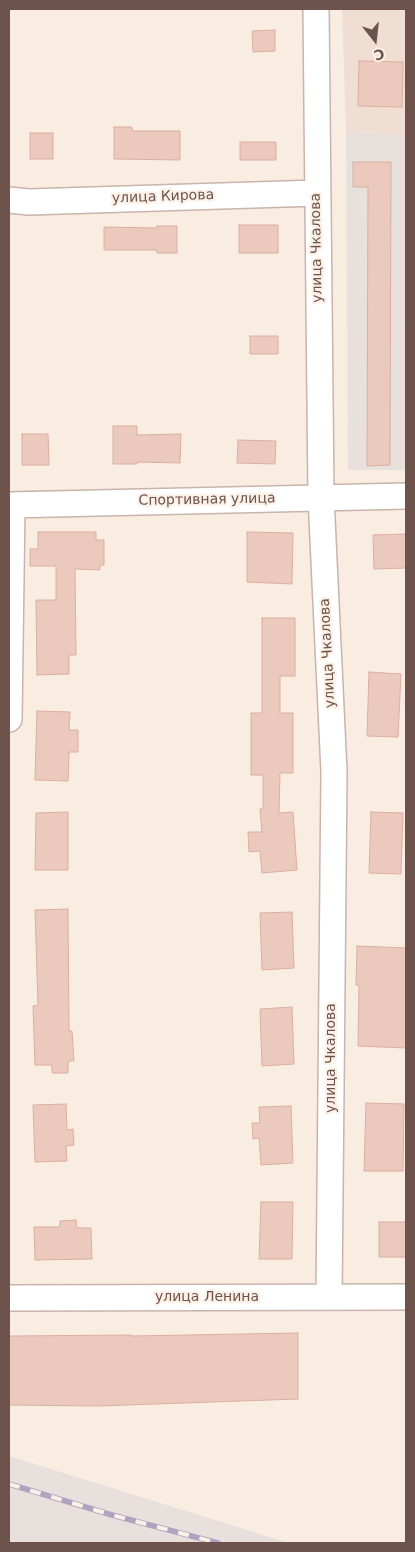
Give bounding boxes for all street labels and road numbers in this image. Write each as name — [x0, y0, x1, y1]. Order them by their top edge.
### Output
street label: улица Кирова — [112, 187, 214, 207]
street label: улица Чкалова — [308, 193, 326, 303]
street label: Спортивная улица — [138, 490, 276, 510]
street label: улица Чкалова — [317, 598, 339, 708]
street label: улица Чкалова — [323, 1003, 339, 1113]
street label: улица Ленина — [155, 1289, 259, 1305]

